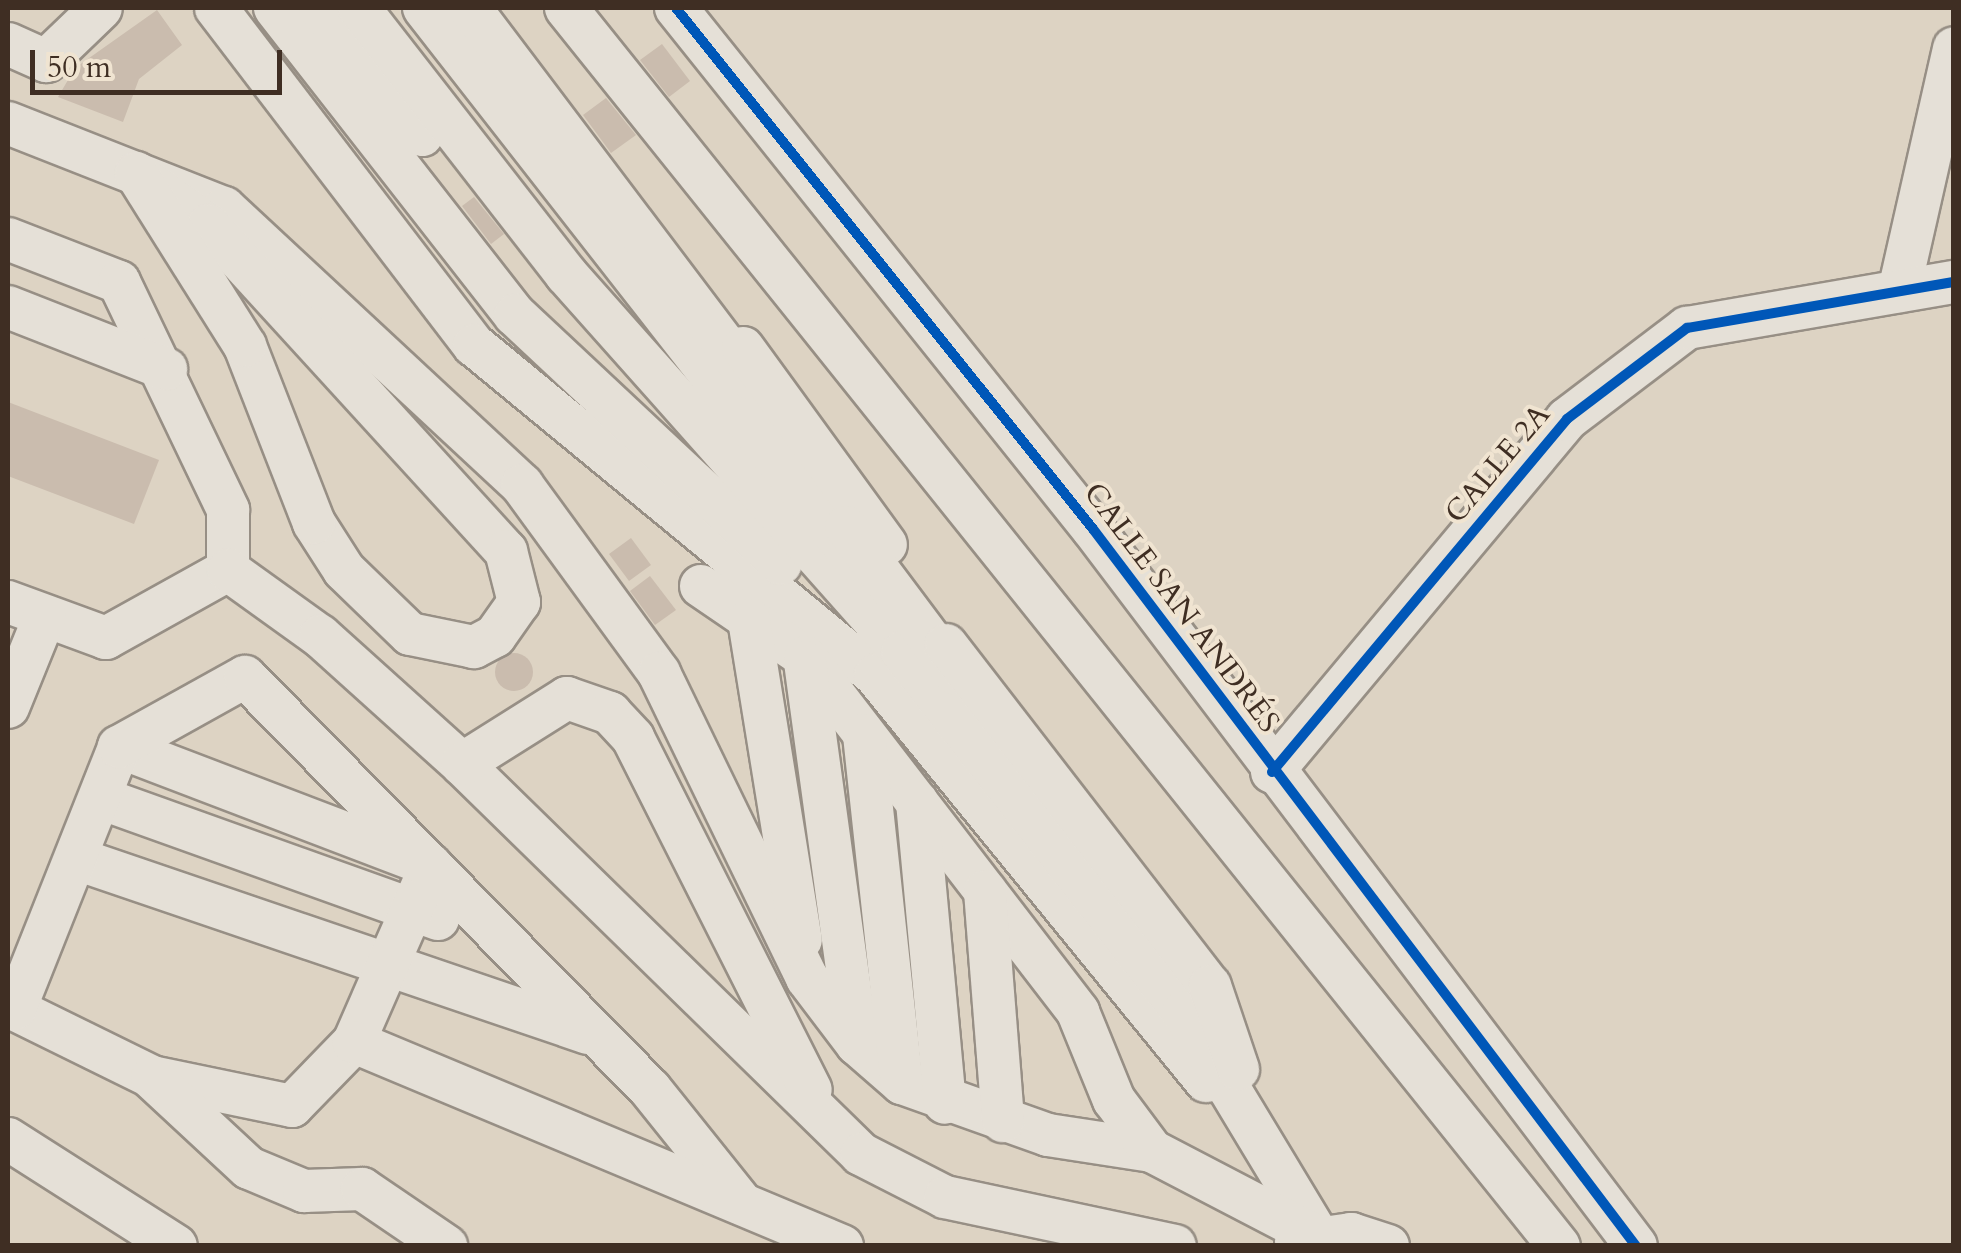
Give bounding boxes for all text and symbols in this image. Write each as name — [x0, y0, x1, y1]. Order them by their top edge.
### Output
scale bar — [35, 30, 288, 92]
text: 50 m — [47, 47, 111, 88]
street label: CALLE 2A — [1438, 397, 1558, 531]
street label: CALLE SAN ANDRÉS — [1076, 476, 1286, 740]

